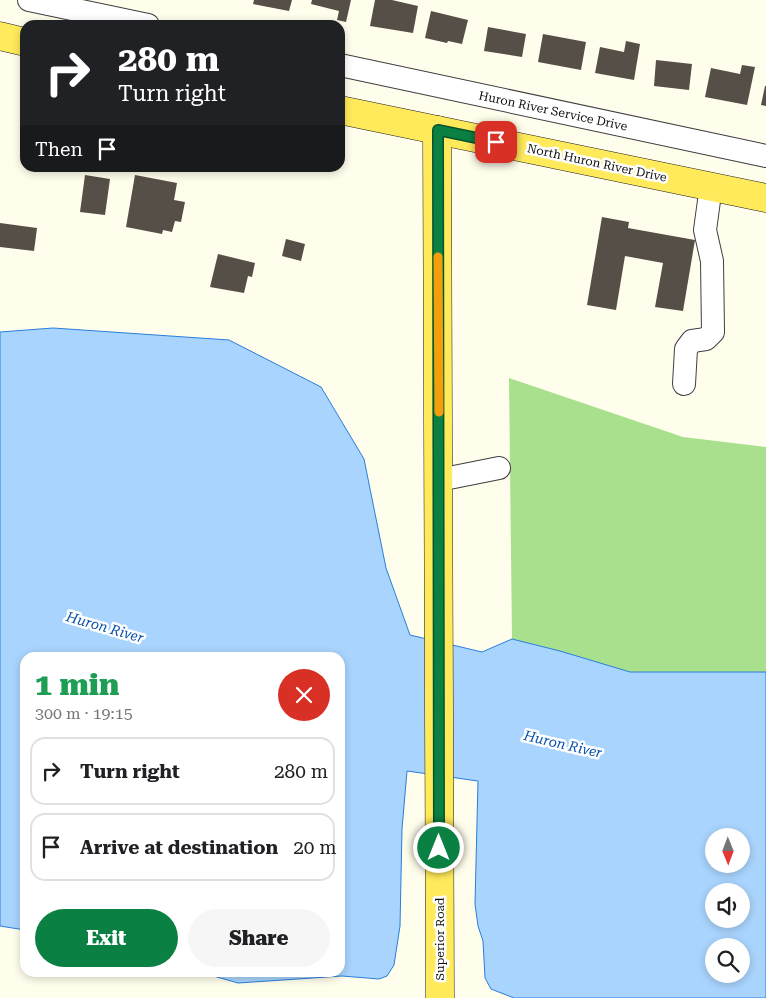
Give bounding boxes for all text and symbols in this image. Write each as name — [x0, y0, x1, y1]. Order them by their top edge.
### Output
text: 280 m — [118, 39, 219, 80]
icon: right — [35, 40, 100, 105]
text: Turn right — [118, 81, 226, 106]
street label: Huron River Service Drive — [477, 88, 629, 134]
pin — [475, 121, 517, 163]
icon: arrive — [482, 128, 510, 156]
icon: arrive — [93, 135, 121, 163]
text: Then — [35, 138, 83, 161]
street label: North Huron River Drive — [526, 141, 668, 185]
water label: Huron River — [63, 608, 146, 646]
text: 1 min — [35, 667, 119, 702]
button: close — [278, 669, 330, 721]
text: 300 m · 19:15 — [35, 704, 133, 723]
water label: Huron River — [521, 727, 604, 761]
icon: right — [37, 757, 65, 785]
text: Turn right — [80, 760, 180, 783]
text: 280 m — [274, 760, 328, 783]
position arrow — [412, 821, 464, 873]
north arrow — [705, 828, 750, 872]
map controls — [705, 828, 750, 983]
icon: arrive — [37, 833, 65, 861]
text: Arrive at destination — [80, 836, 278, 859]
text: 20 m — [293, 836, 337, 859]
button: sound — [705, 883, 750, 928]
street label: Superior Road — [433, 897, 447, 980]
button: Exit — [35, 909, 178, 967]
button: Share — [188, 909, 330, 967]
button: search — [705, 938, 750, 983]

